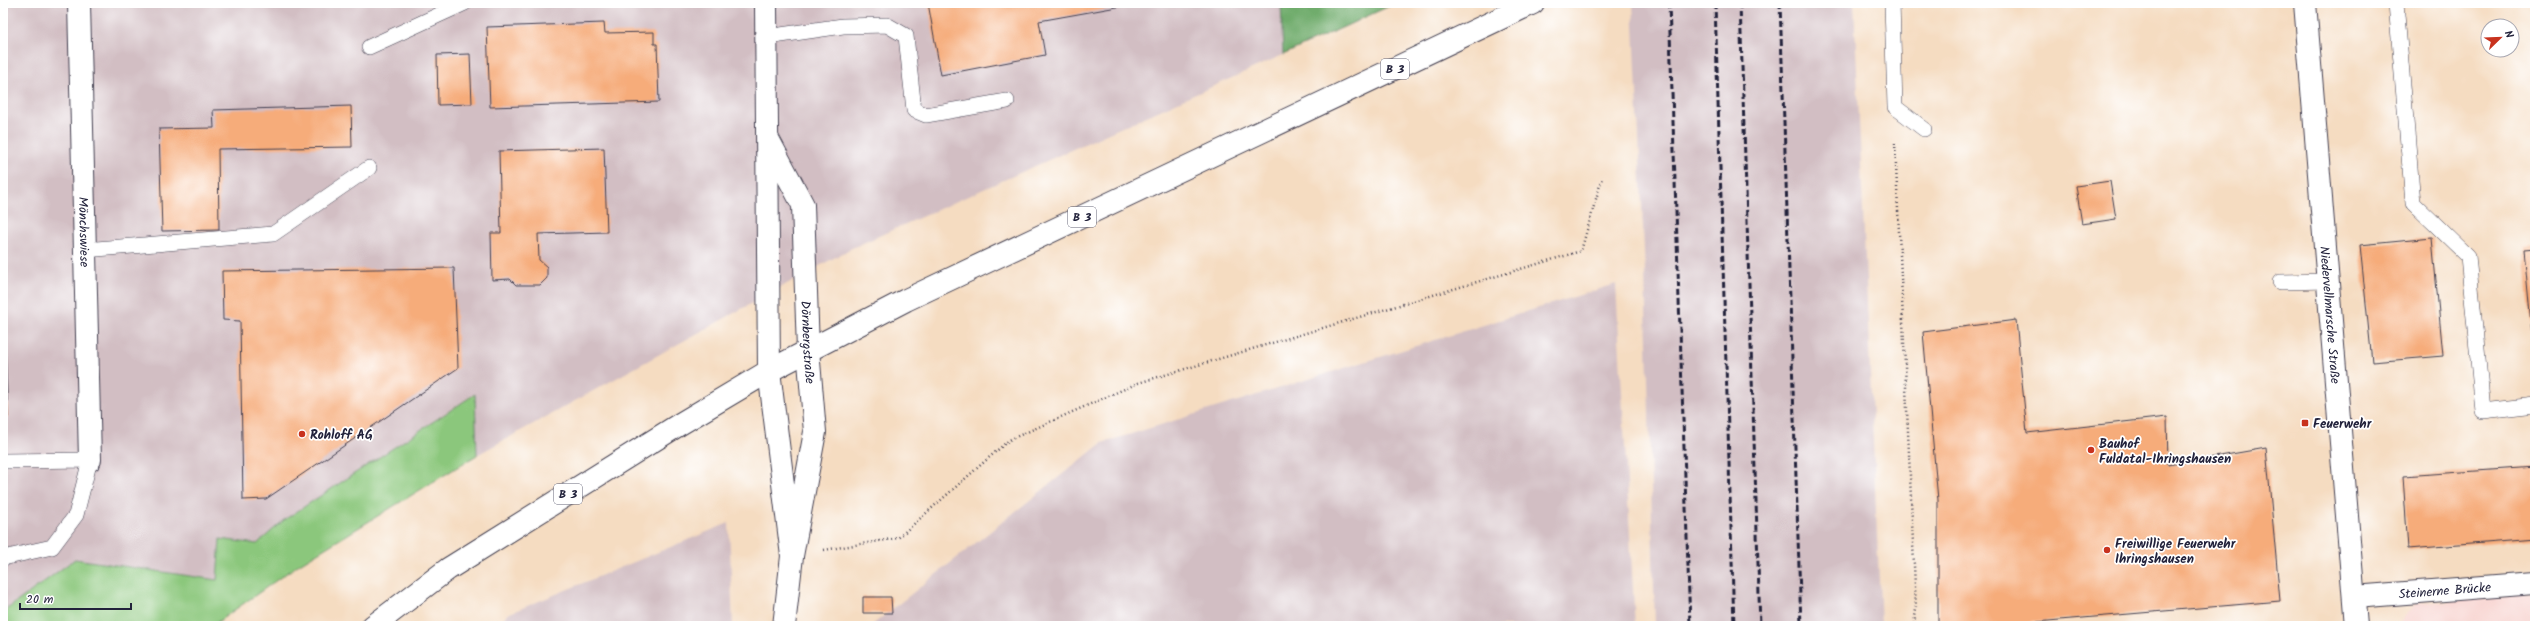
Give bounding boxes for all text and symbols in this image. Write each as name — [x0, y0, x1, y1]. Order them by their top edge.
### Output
north arrow — [2480, 18, 2520, 58]
text: N — [2499, 28, 2518, 41]
road number: B 3 — [1381, 59, 1409, 79]
street label: Mönchswiese — [72, 196, 94, 268]
road number: B 3 — [1068, 207, 1096, 227]
street label: Niedervellmarsche Straße — [2313, 245, 2345, 385]
street label: Dörnbergstraße — [794, 300, 820, 385]
place label: Feuerwehr — [2313, 414, 2373, 435]
marker: Feuerwehr — [2300, 418, 2310, 428]
place label: Rohloff AG — [310, 425, 373, 446]
marker: Rohloff AG — [297, 429, 307, 439]
place label: Bauhof Fuldatal-Ihringshausen — [2099, 434, 2231, 470]
marker: Bauhof Fuldatal-Ihringshausen — [2086, 445, 2096, 455]
road number: B 3 — [554, 484, 582, 504]
place label: Freiwillige Feuerwehr Ihringshausen — [2115, 534, 2237, 570]
marker: Freiwillige Feuerwehr Ihringshausen — [2102, 545, 2112, 555]
street label: Steinerne Brücke — [2398, 577, 2492, 606]
scale bar — [20, 585, 131, 611]
text: 20 m — [26, 590, 54, 609]

